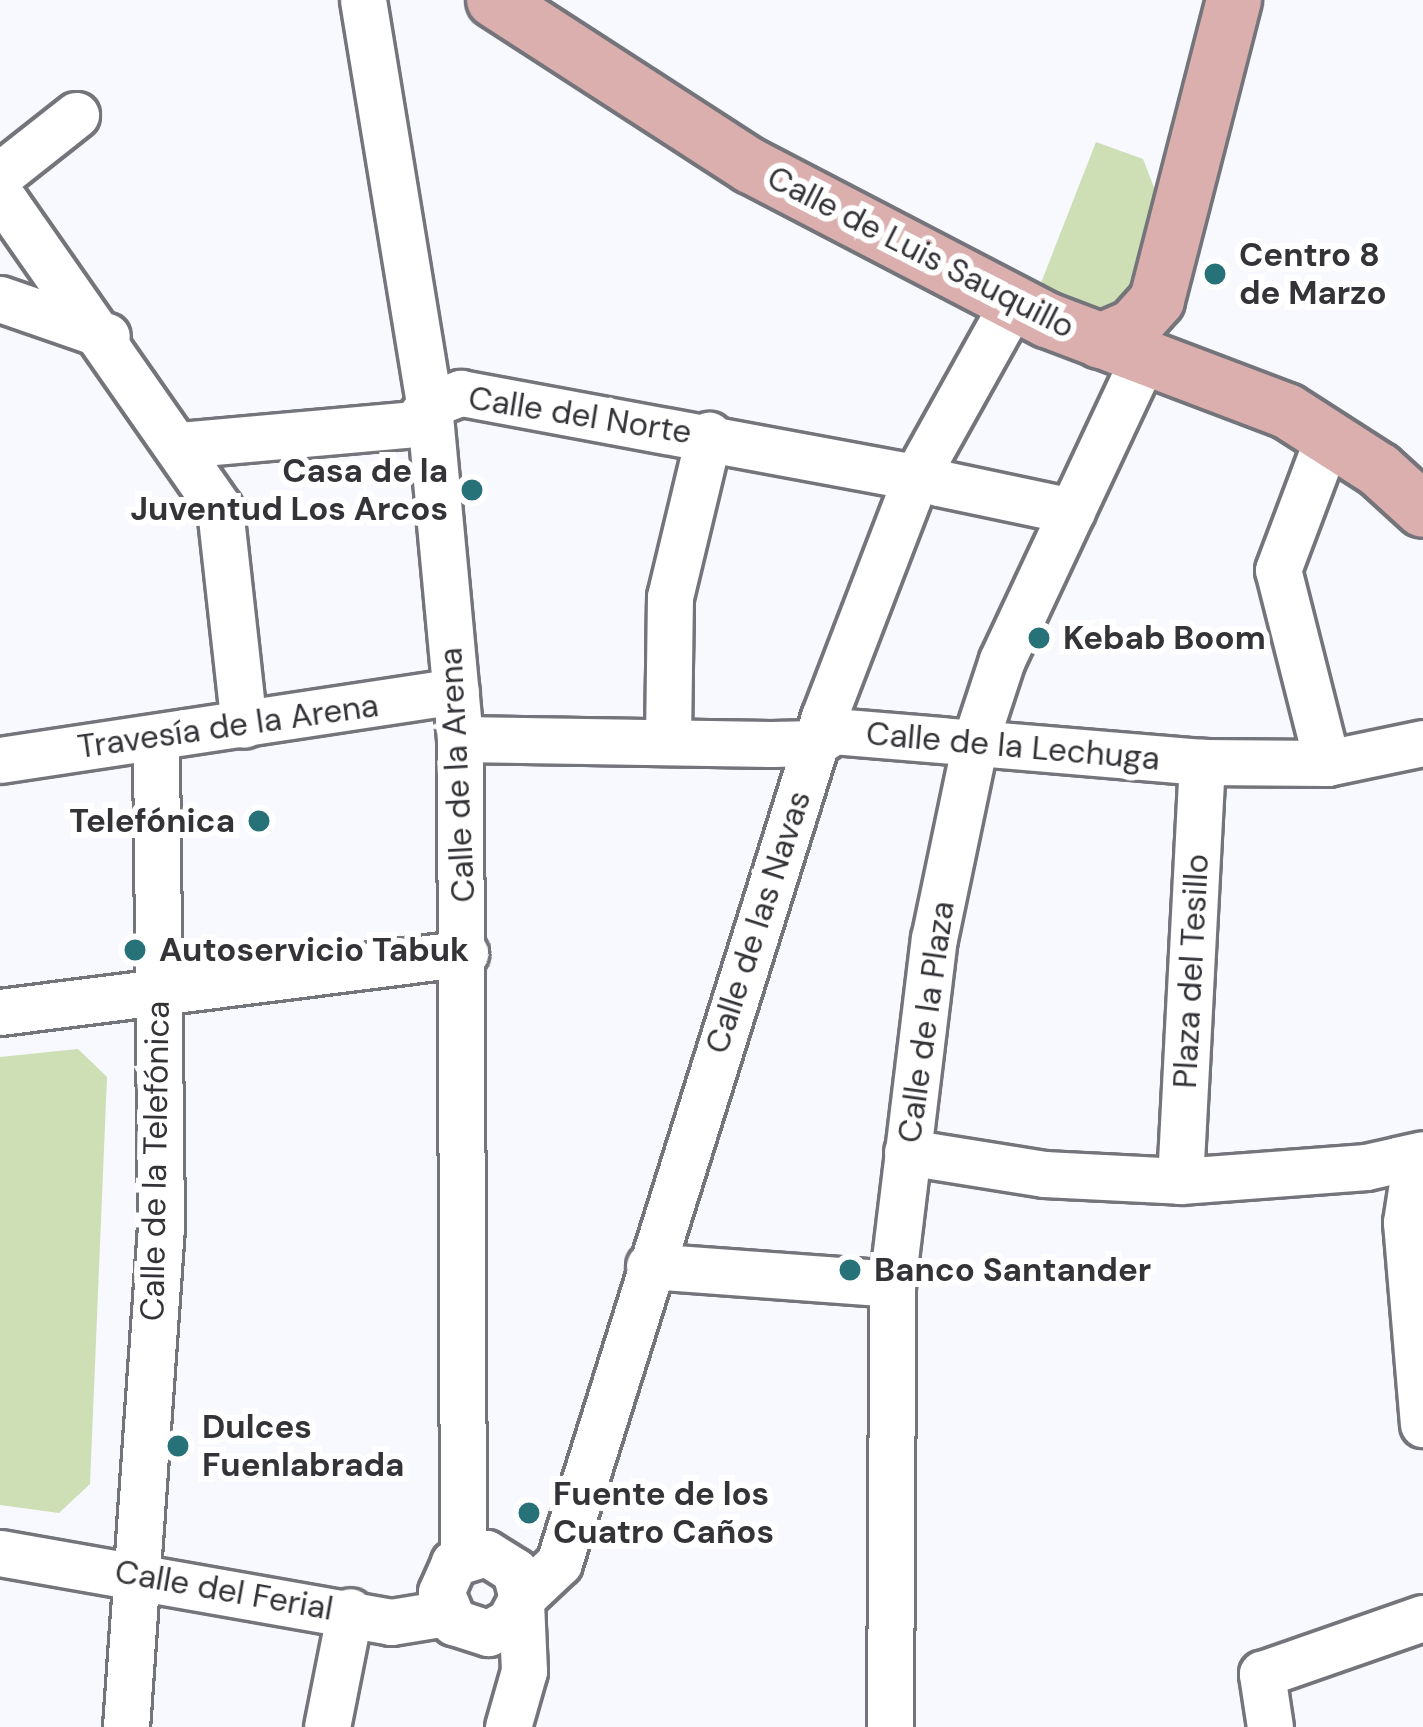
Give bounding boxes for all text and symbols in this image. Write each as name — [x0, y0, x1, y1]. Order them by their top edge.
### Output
street label: Calle de Luis Sauquillo — [761, 157, 1081, 347]
place label: Centro 8 de Marzo — [1239, 235, 1387, 313]
marker: Centro 8 de Marzo — [1202, 261, 1228, 287]
street label: Calle del Norte — [466, 378, 694, 452]
place label: Casa de la Juventud Los Arcos — [130, 451, 448, 529]
marker: Casa de la Juventud Los Arcos — [459, 477, 485, 503]
place label: Kebab Boom — [1063, 618, 1266, 658]
marker: Kebab Boom — [1026, 625, 1052, 651]
street label: Calle de la Arena — [431, 646, 483, 904]
street label: Travesía de la Arena — [75, 685, 381, 767]
street label: Calle de la Lechuga — [864, 713, 1162, 779]
street label: Calle de las Navas — [697, 786, 819, 1058]
place label: Telefónica — [69, 801, 235, 841]
marker: Telefónica — [246, 808, 272, 834]
street label: Plaza del Tesillo — [1165, 853, 1217, 1089]
street label: Calle de la Plaza — [889, 899, 963, 1145]
place label: Autoservicio Tabuk — [159, 930, 469, 970]
marker: Autoservicio Tabuk — [122, 937, 148, 963]
street label: Calle de la Telefónica — [132, 1000, 178, 1322]
place label: Banco Santander — [874, 1250, 1151, 1290]
marker: Banco Santander — [837, 1257, 863, 1283]
place label: Dulces Fuenlabrada — [202, 1407, 404, 1485]
marker: Dulces Fuenlabrada — [165, 1433, 191, 1459]
place label: Fuente de los Cuatro Caños — [553, 1474, 774, 1552]
marker: Fuente de los Cuatro Caños — [516, 1500, 542, 1526]
street label: Calle del Ferial — [112, 1551, 336, 1629]

